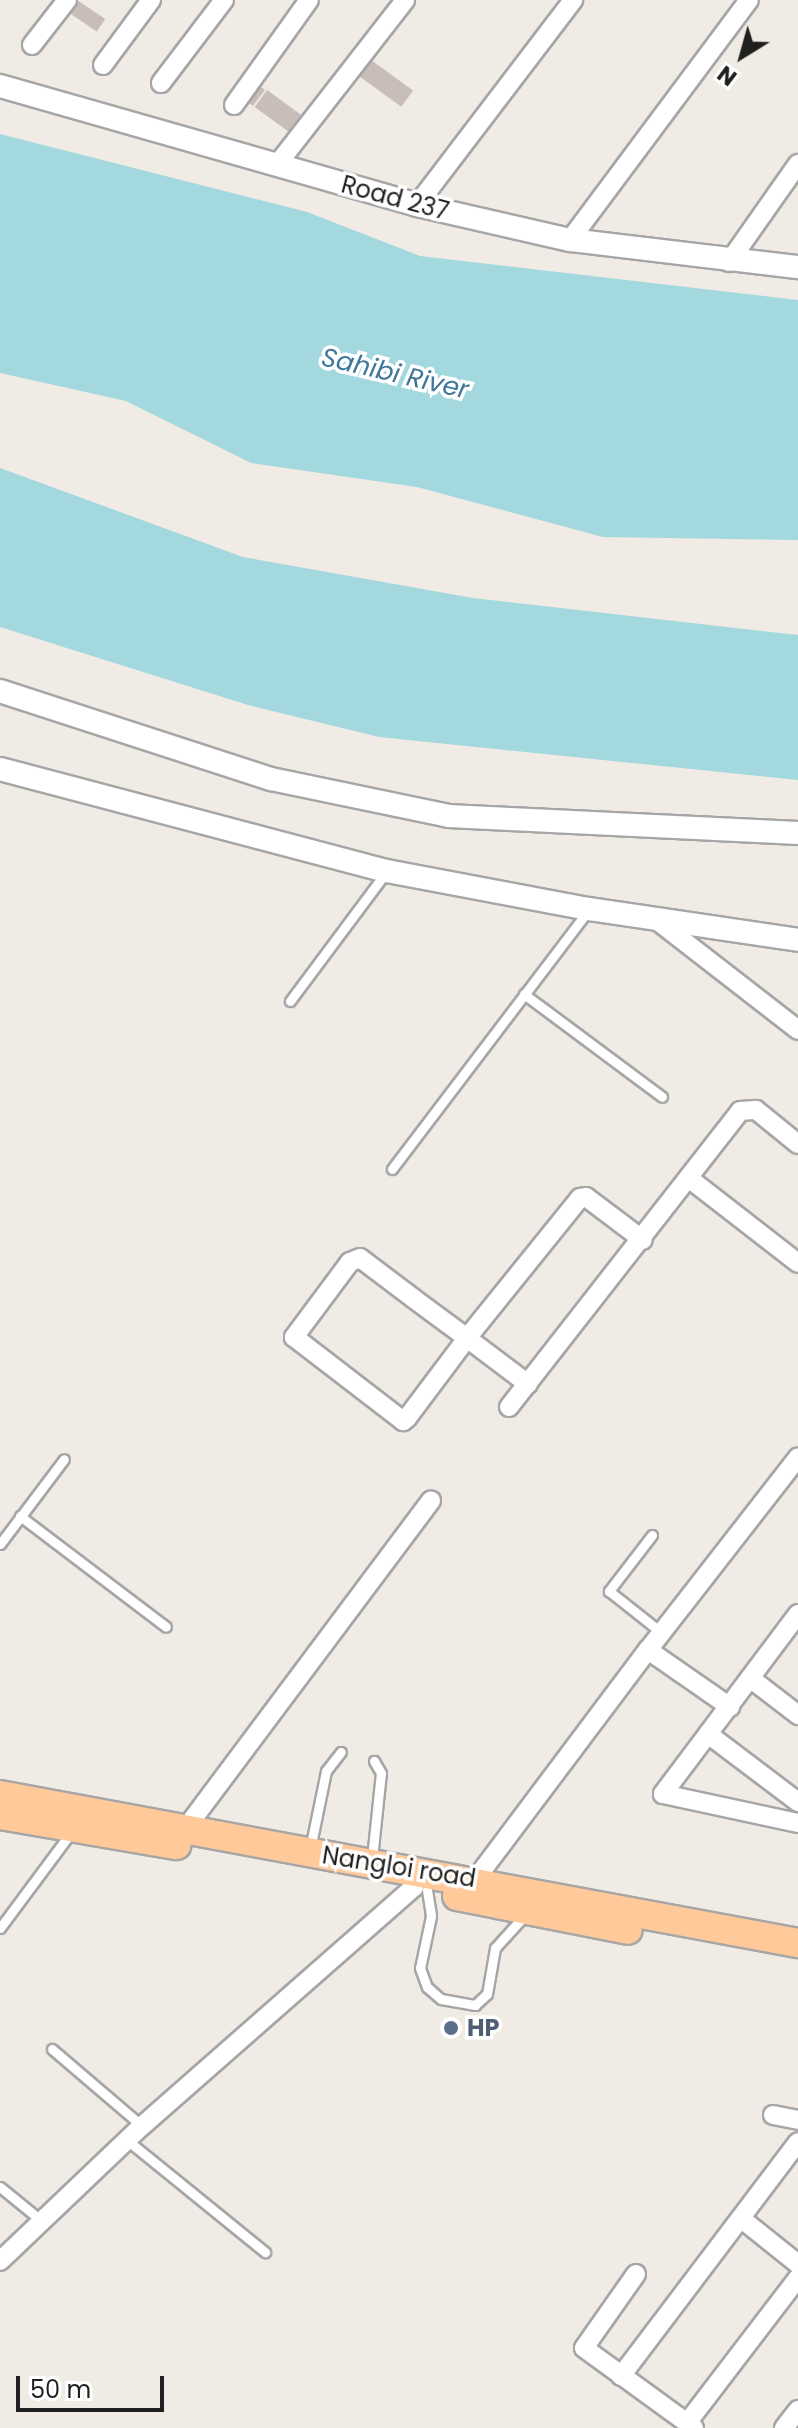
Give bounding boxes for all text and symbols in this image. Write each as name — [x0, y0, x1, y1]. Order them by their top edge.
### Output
north arrow — [702, 16, 782, 96]
text: N — [711, 58, 743, 93]
street label: Road 237 — [338, 170, 452, 226]
water label: Sahibi River — [318, 342, 472, 406]
street label: Nangloi road — [320, 1841, 478, 1893]
place label: HP — [467, 2014, 500, 2042]
marker: HP — [442, 2019, 460, 2037]
scale bar — [20, 2360, 168, 2410]
text: 50 m — [30, 2373, 91, 2406]

